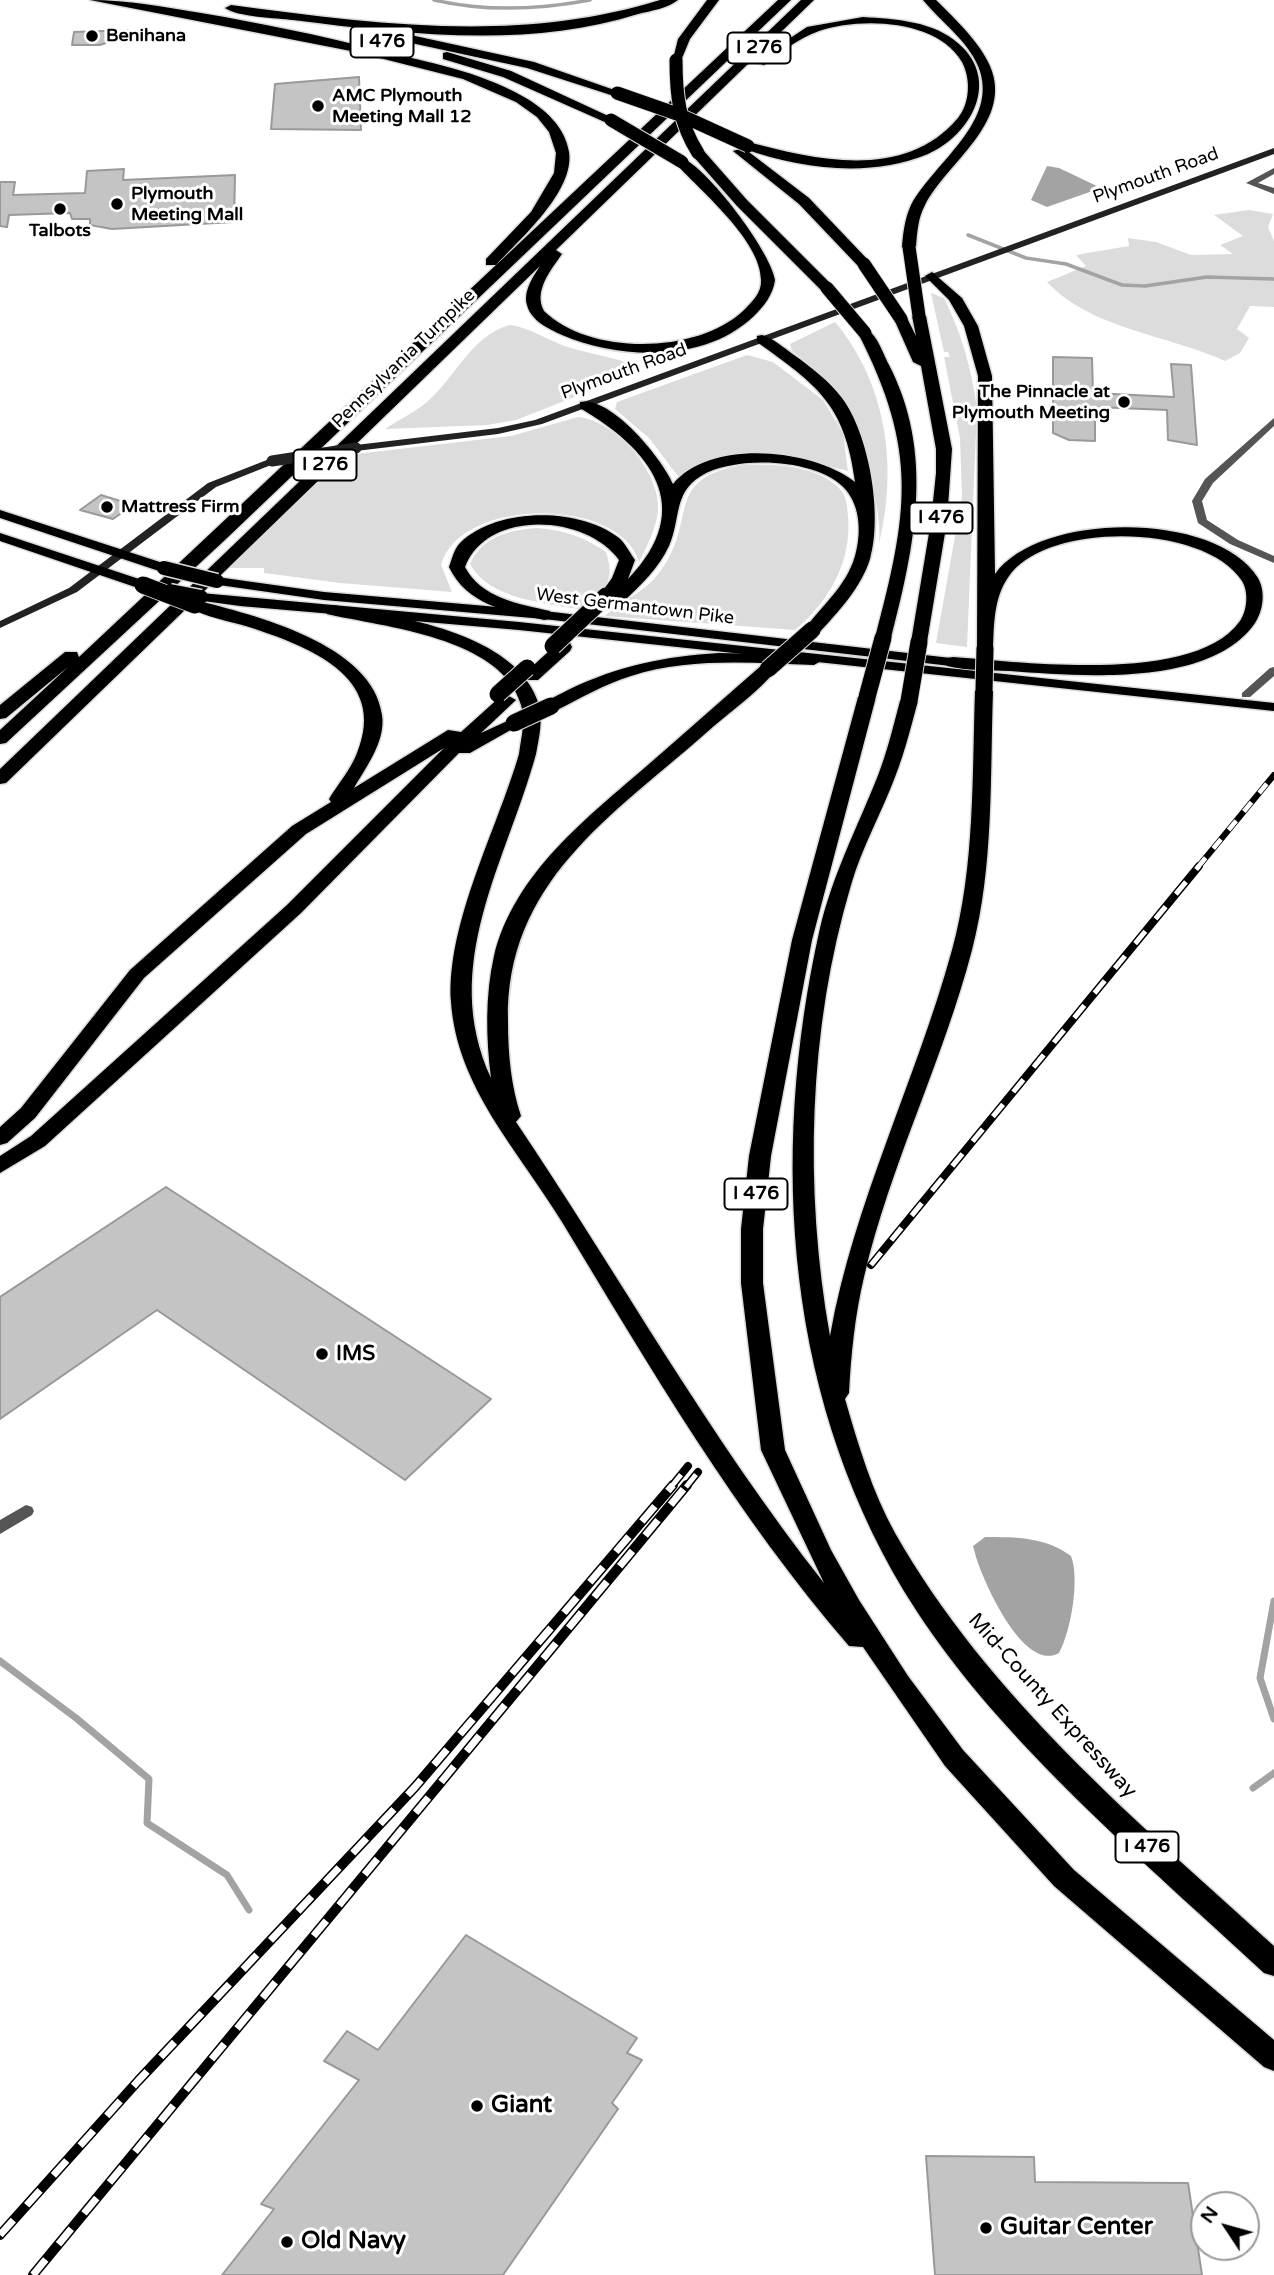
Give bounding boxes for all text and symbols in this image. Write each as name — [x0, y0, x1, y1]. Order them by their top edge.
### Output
place label: Benihana — [106, 25, 186, 47]
road number: I 476 — [350, 26, 414, 58]
marker: Benihana — [84, 28, 100, 44]
road number: I 276 — [728, 32, 790, 64]
place label: AMC Plymouth Meeting Mall 12 — [332, 85, 472, 128]
marker: AMC Plymouth Meeting Mall 12 — [310, 98, 326, 114]
street label: Plymouth Road — [1090, 143, 1222, 209]
place label: Plymouth Meeting Mall — [131, 183, 243, 226]
marker: Plymouth Meeting Mall — [109, 196, 125, 212]
marker: Talbots — [52, 201, 68, 217]
place label: Talbots — [29, 220, 91, 242]
street label: Pennsylvania Turnpike — [328, 285, 480, 433]
street label: Plymouth Road — [558, 339, 690, 405]
place label: The Pinnacle at Plymouth Meeting — [952, 381, 1110, 424]
marker: The Pinnacle at Plymouth Meeting — [1116, 394, 1132, 410]
road number: I 276 — [294, 450, 356, 480]
place label: Mattress Firm — [121, 496, 239, 518]
marker: Mattress Firm — [99, 499, 115, 515]
road number: I 476 — [909, 503, 972, 534]
street label: West Germantown Pike — [535, 584, 735, 630]
road number: I 476 — [724, 1178, 788, 1210]
place label: IMS — [336, 1341, 375, 1367]
marker: IMS — [314, 1346, 330, 1362]
street label: Mid-County Expressway — [962, 1608, 1142, 1804]
road number: I 476 — [1116, 1831, 1178, 1862]
place label: Giant — [491, 2092, 552, 2120]
marker: Giant — [469, 2098, 485, 2114]
north arrow — [1190, 2191, 1260, 2261]
text: N — [1196, 2202, 1223, 2227]
place label: Guitar Center — [1000, 2214, 1153, 2242]
marker: Guitar Center — [978, 2220, 994, 2236]
place label: Old Navy — [301, 2228, 406, 2256]
marker: Old Navy — [279, 2234, 295, 2250]

